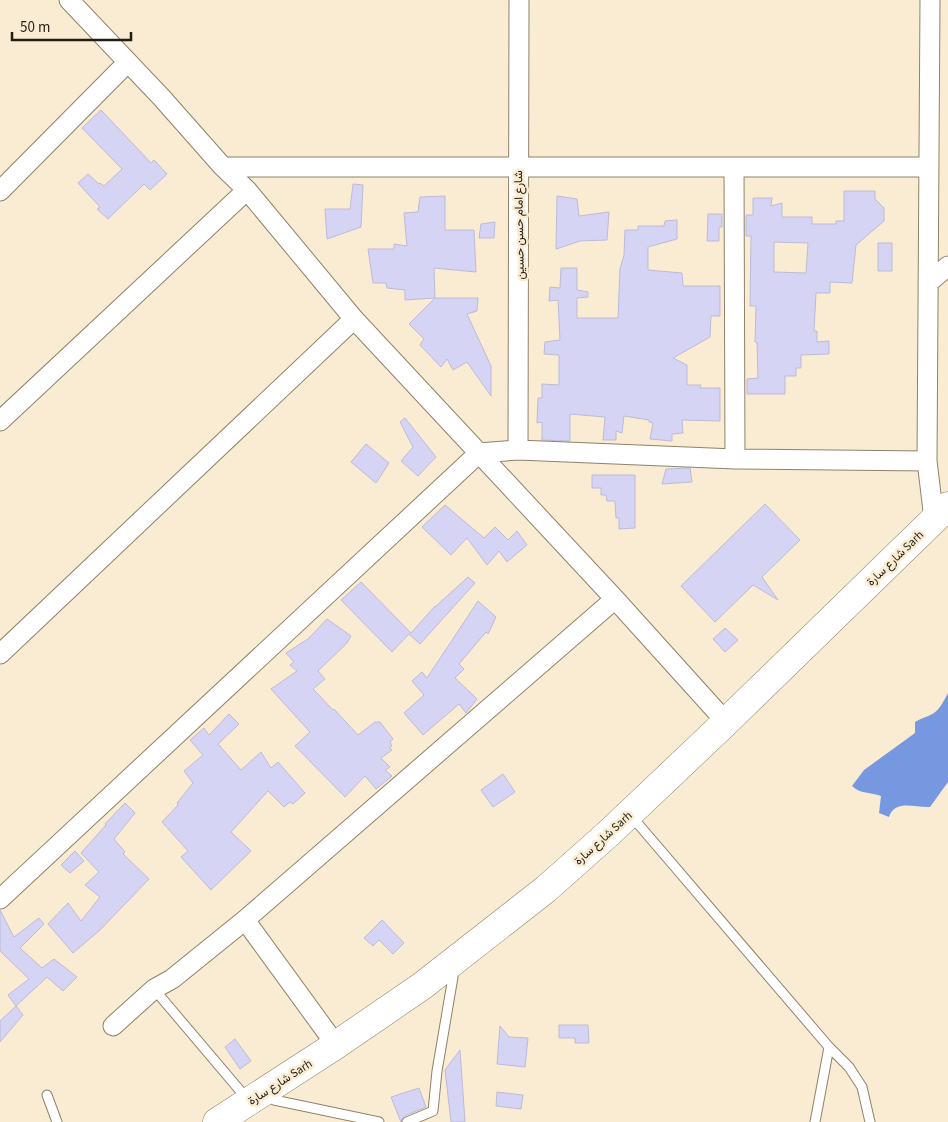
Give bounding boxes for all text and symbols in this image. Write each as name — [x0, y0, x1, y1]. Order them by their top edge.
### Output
scale bar — [12, 10, 131, 42]
text: 50 m — [20, 17, 50, 38]
street label: شارع امام حسن حسين — [510, 170, 529, 280]
street label: شارع سارة Sarh — [863, 527, 928, 590]
street label: شارع سارة Sarh — [570, 807, 636, 869]
street label: شارع سارة Sarh — [245, 1055, 316, 1110]

